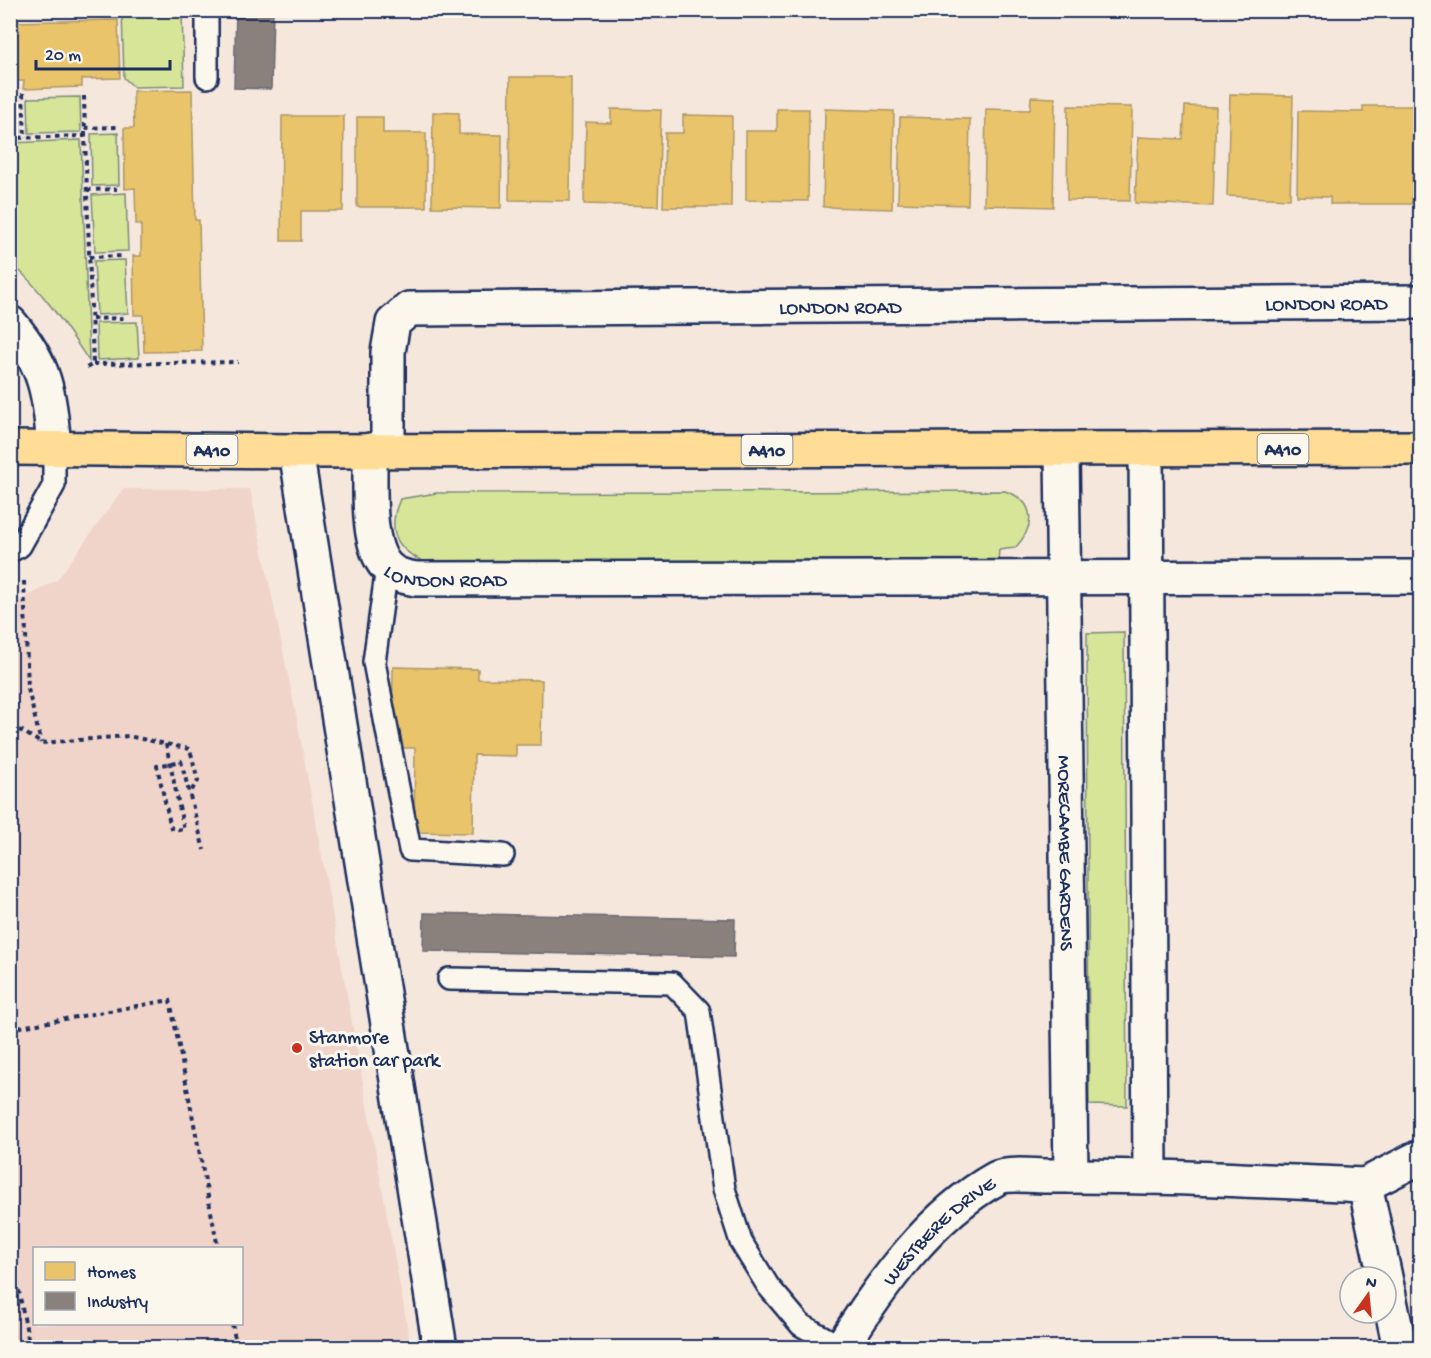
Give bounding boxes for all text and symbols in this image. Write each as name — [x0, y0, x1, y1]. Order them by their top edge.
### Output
scale bar — [36, 33, 170, 71]
text: 20 m — [45, 46, 81, 67]
street label: LONDON ROAD — [1265, 294, 1389, 318]
street label: LONDON ROAD — [779, 298, 903, 321]
road number: A410 — [1258, 434, 1308, 464]
road number: A410 — [186, 435, 238, 465]
road number: A410 — [742, 435, 792, 465]
street label: LONDON ROAD — [378, 561, 508, 594]
street label: MORECAMBE GARDENS — [1051, 755, 1076, 952]
place label: Stanmore station car park — [309, 1028, 441, 1074]
marker: Stanmore station car park — [290, 1041, 304, 1055]
street label: WESTBERE DRIVE — [879, 1173, 1002, 1291]
legend — [33, 1247, 243, 1325]
text: Homes — [87, 1263, 137, 1284]
north arrow — [1338, 1265, 1398, 1325]
text: N — [1363, 1273, 1379, 1295]
text: Industry — [87, 1293, 148, 1314]

